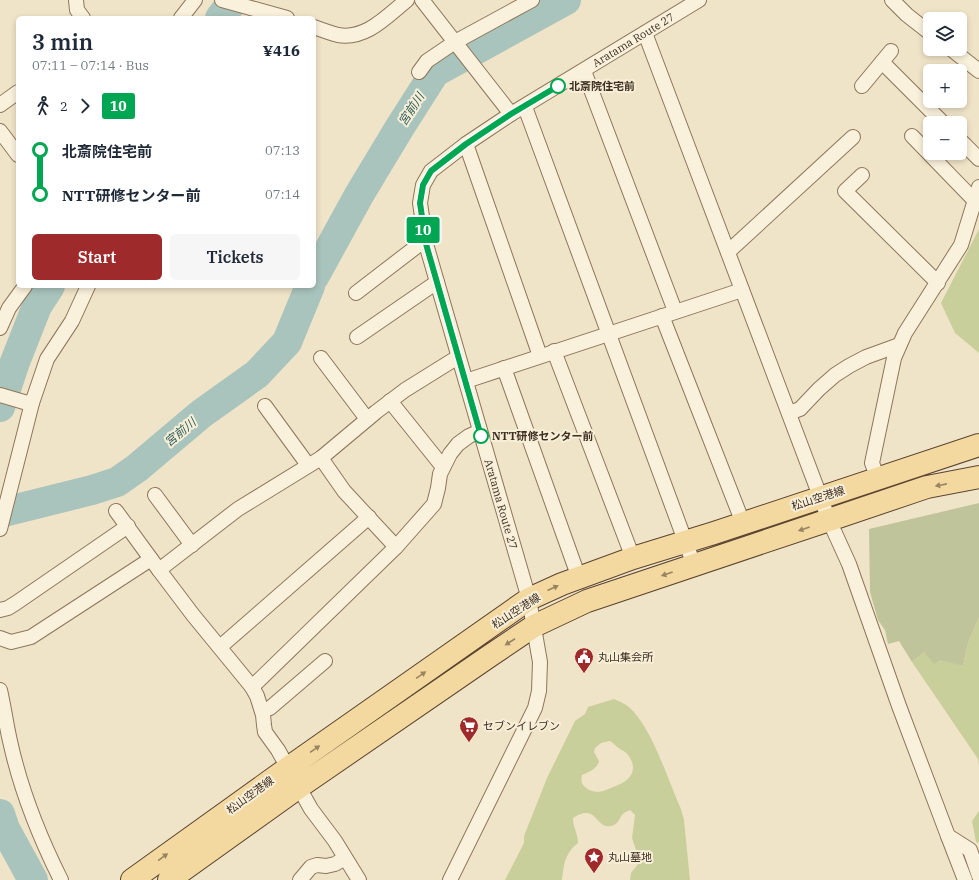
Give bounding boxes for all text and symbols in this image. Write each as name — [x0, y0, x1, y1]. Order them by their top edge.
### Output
street label: Aratama Route 27 — [590, 10, 677, 70]
map controls — [923, 12, 967, 160]
button: layers — [923, 12, 967, 56]
text: 3 min — [32, 27, 93, 56]
text: ¥416 — [263, 41, 300, 60]
text: 07:11 – 07:14 · Bus — [32, 57, 149, 74]
button: + — [923, 64, 967, 108]
marker: 北斎院住宅前 — [550, 78, 566, 94]
place label: 北斎院住宅前 — [569, 79, 635, 93]
water label: 宮前川 — [395, 88, 428, 128]
icon: walk — [32, 95, 54, 117]
icon: forward — [74, 95, 96, 117]
text: 10 — [110, 97, 127, 115]
text: 2 — [60, 98, 68, 115]
button: − — [923, 116, 967, 160]
text: 北斎院住宅前 — [62, 142, 152, 161]
text: 07:13 — [265, 142, 300, 159]
text: NTT研修センター前 — [62, 186, 200, 205]
text: 07:14 — [265, 186, 300, 203]
line badge: 10 — [405, 217, 441, 243]
text: 10 — [415, 221, 431, 239]
button: Start — [32, 234, 162, 280]
button: Tickets — [170, 234, 300, 280]
water label: 宮前川 — [161, 413, 200, 449]
marker: NTT研修センター前 — [473, 428, 489, 444]
place label: NTT研修センター前 — [492, 429, 594, 443]
street label: Aratama Route 27 — [481, 457, 521, 551]
one-way arrow — [935, 482, 947, 488]
street label: 松山空港線 — [790, 483, 846, 513]
one-way arrow — [797, 526, 809, 532]
one-way arrow — [661, 572, 673, 578]
one-way arrow — [547, 585, 559, 592]
street label: 松山空港線 — [489, 590, 543, 632]
one-way arrow — [505, 638, 515, 646]
public building icon: 丸山集会所 — [573, 646, 595, 674]
place label: 丸山集会所 — [598, 650, 654, 664]
one-way arrow — [416, 671, 427, 679]
supermarket icon: セブンイレブン — [458, 715, 480, 743]
place label: セブンイレブン — [483, 719, 560, 733]
one-way arrow — [309, 745, 320, 753]
street label: 松山空港線 — [224, 773, 276, 817]
place icon: 丸山墓地 — [583, 846, 605, 874]
place label: 丸山墓地 — [608, 850, 652, 864]
one-way arrow — [158, 853, 169, 861]

